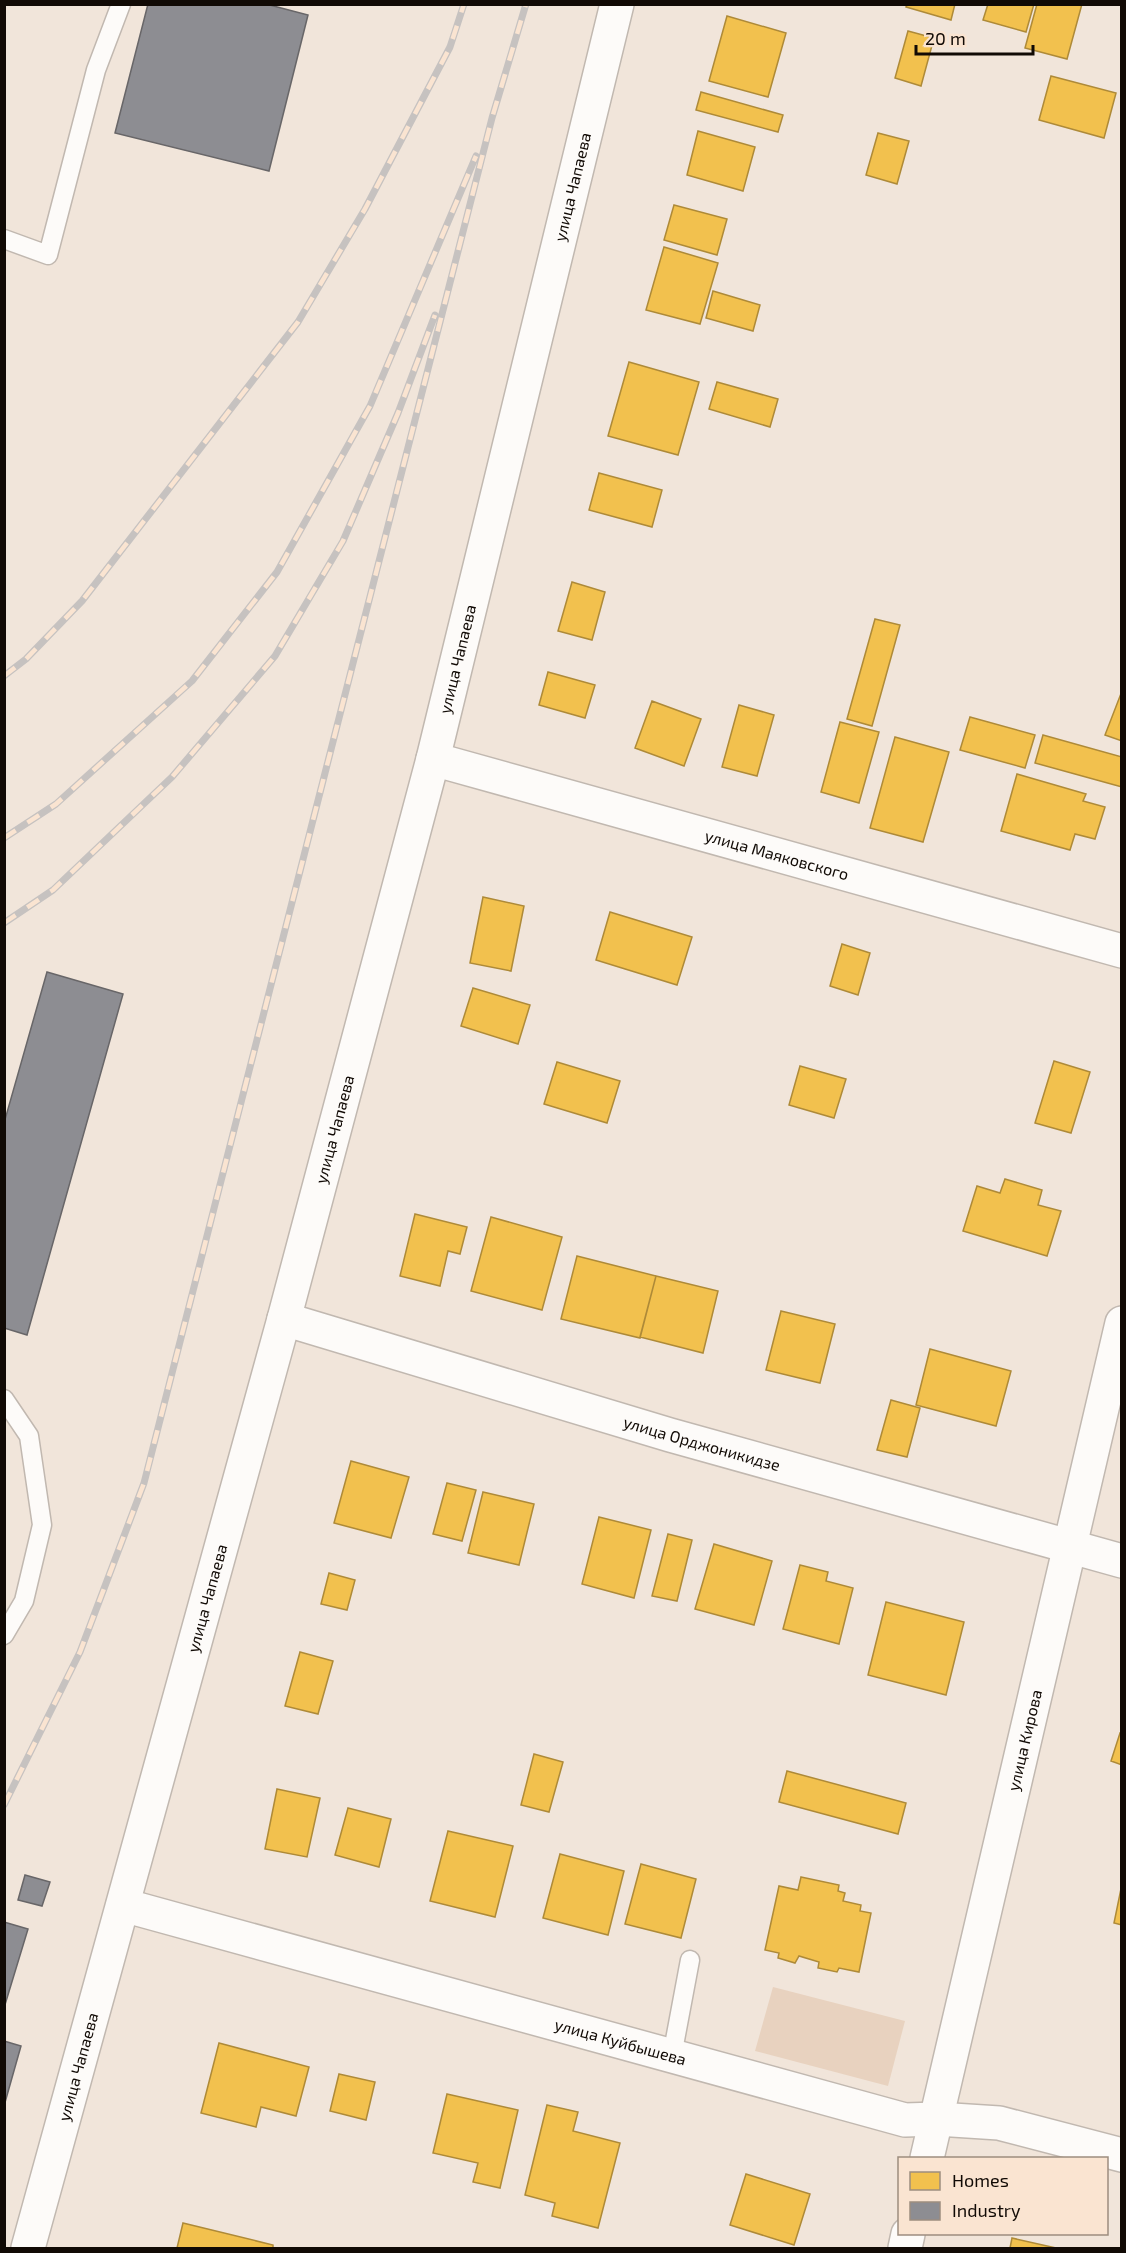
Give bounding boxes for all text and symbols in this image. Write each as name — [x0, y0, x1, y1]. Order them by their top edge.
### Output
scale bar — [916, 18, 1033, 56]
text: 20 m — [925, 27, 966, 49]
street label: улица Чапаева — [550, 130, 594, 243]
street label: улица Чапаева — [434, 602, 479, 716]
street label: улица Маяковского — [703, 825, 851, 883]
street label: улица Чапаева — [310, 1073, 358, 1186]
street label: улица Орджоникидзе — [621, 1412, 783, 1474]
street label: улица Чапаева — [183, 1542, 231, 1655]
street label: улица Кирова — [1003, 1688, 1045, 1793]
street label: улица Чапаева — [53, 2010, 101, 2123]
street label: улица Куйбышева — [553, 2014, 689, 2068]
legend — [898, 2157, 1108, 2235]
text: Homes — [952, 2169, 1009, 2191]
text: Industry — [952, 2199, 1021, 2221]

